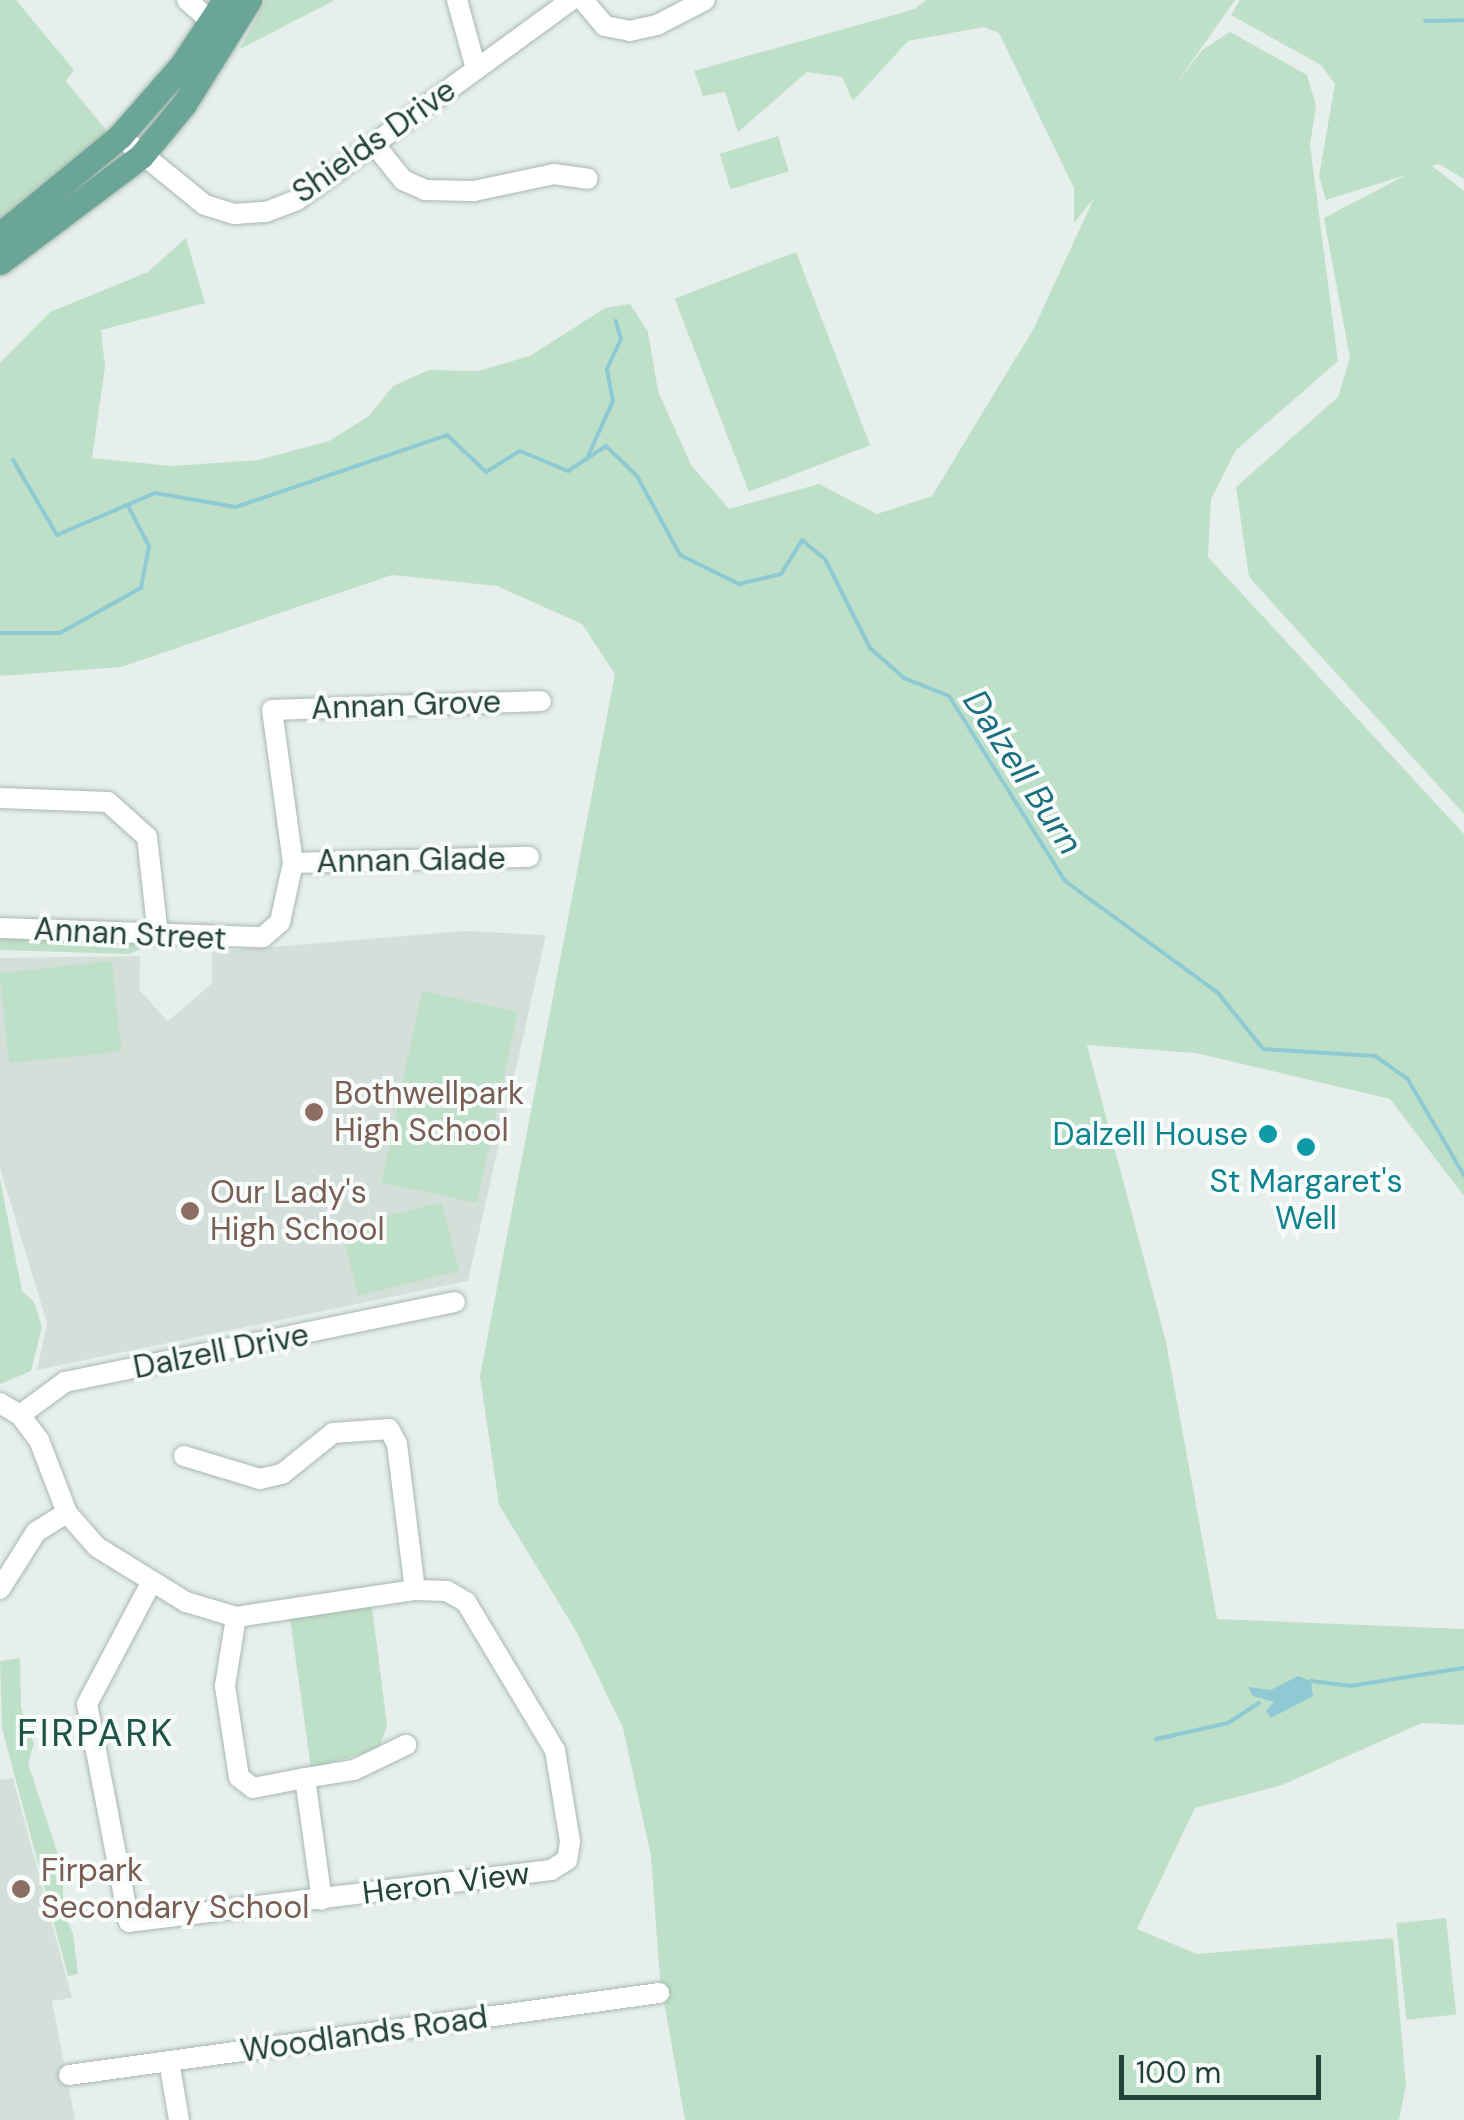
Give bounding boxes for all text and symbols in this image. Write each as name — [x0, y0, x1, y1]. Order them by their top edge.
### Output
street label: Shields Drive — [285, 71, 463, 211]
street label: Annan Grove — [310, 682, 502, 728]
water label: Dalzell Burn — [954, 682, 1092, 862]
street label: Annan Glade — [316, 839, 506, 881]
street label: Annan Street — [33, 910, 227, 958]
place label: Bothwellpark High School — [334, 1075, 524, 1150]
marker: Bothwellpark High School — [303, 1101, 325, 1123]
place label: Dalzell House — [1052, 1115, 1248, 1153]
marker: Dalzell House — [1257, 1123, 1279, 1145]
marker: St Margaret's Well — [1295, 1136, 1317, 1158]
place label: St Margaret's Well — [1209, 1163, 1403, 1238]
place label: Our Lady's High School — [210, 1174, 385, 1249]
marker: Our Lady's High School — [179, 1200, 201, 1222]
street label: Dalzell Drive — [130, 1315, 312, 1387]
district label: FIRPARK — [17, 1711, 175, 1757]
place label: Firpark Secondary School — [41, 1852, 309, 1927]
street label: Heron View — [360, 1854, 532, 1912]
marker: Firpark Secondary School — [10, 1878, 32, 1900]
street label: Woodlands Road — [238, 1998, 490, 2070]
scale bar — [1124, 2035, 1326, 2097]
text: 100 m — [1136, 2053, 1221, 2092]

